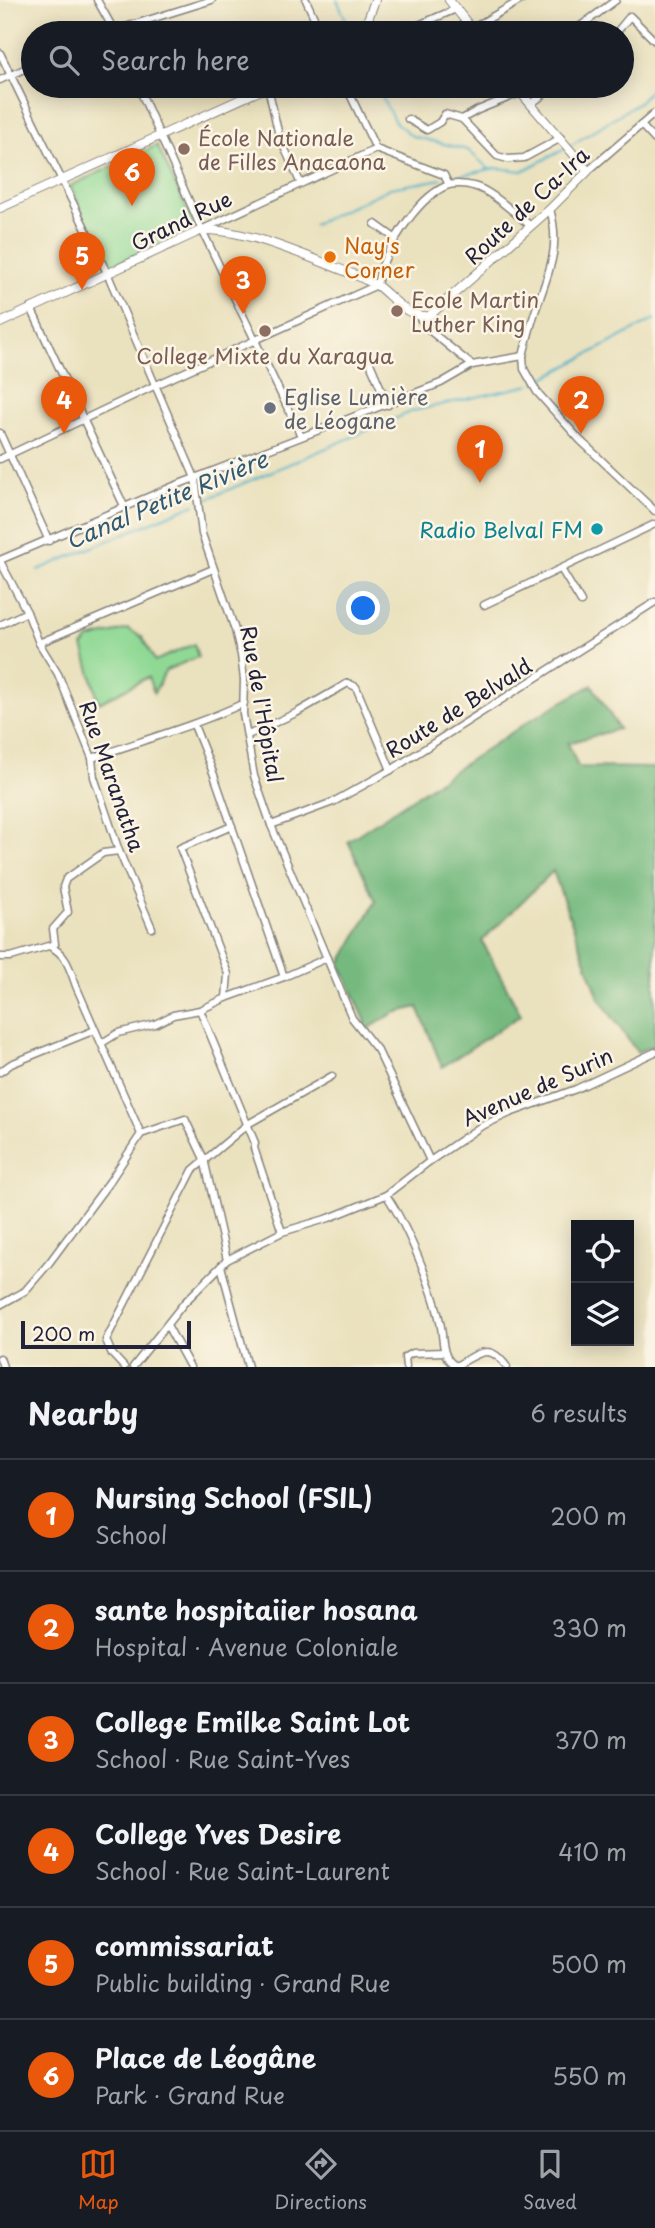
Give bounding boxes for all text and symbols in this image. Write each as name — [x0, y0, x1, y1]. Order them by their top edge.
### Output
search box — [21, 21, 634, 98]
text: Search here — [101, 40, 250, 79]
icon: search — [45, 41, 83, 79]
place label: École Nationale de Filles Anacaona — [198, 121, 386, 177]
street label: Route de Ca-Ira — [456, 138, 596, 271]
marker: École Nationale de Filles Anacaona — [176, 141, 192, 157]
pin: 6 — [109, 148, 155, 206]
street label: Grand Rue — [125, 182, 237, 258]
place label: Nay's Corner — [344, 229, 415, 285]
pin: 5 — [59, 232, 105, 290]
marker: Nay's Corner — [322, 249, 338, 265]
pin: 3 — [220, 256, 266, 314]
place label: Ecole Martin Luther King — [411, 283, 539, 339]
marker: Ecole Martin Luther King — [389, 303, 405, 319]
marker: College Mixte du Xaragua — [257, 323, 273, 339]
place label: College Mixte du Xaragua — [136, 339, 394, 371]
pin: 4 — [41, 376, 87, 434]
pin: 2 — [558, 376, 604, 434]
place label: Eglise Lumière de Léogane — [284, 380, 428, 436]
marker: Eglise Lumière de Léogane — [262, 400, 278, 416]
pin: 1 — [457, 425, 503, 483]
water label: Canal Petite Rivière — [59, 440, 274, 557]
place label: Radio Belval FM — [419, 513, 583, 545]
marker: Radio Belval FM — [589, 521, 605, 537]
your location — [346, 591, 380, 625]
street label: Rue de l'Hôpital — [233, 623, 293, 785]
street label: Route de Belvald — [379, 649, 538, 765]
street label: Rue Maranatha — [72, 696, 154, 857]
street label: Avenue de Surin — [457, 1038, 617, 1134]
map controls — [571, 1220, 634, 1346]
button: locate — [571, 1220, 634, 1283]
button: layers — [571, 1283, 634, 1346]
scale bar — [21, 1318, 191, 1350]
text: 200 m — [32, 1319, 95, 1347]
text: Nearby — [28, 1390, 138, 1435]
text: 6 results — [531, 1395, 627, 1430]
text: Nursing School (FSIL) — [95, 1478, 373, 1517]
text: 1 — [46, 1498, 57, 1533]
text: 200 m — [550, 1498, 627, 1533]
text: School — [95, 1517, 167, 1552]
text: sante hospitaiier hosana — [95, 1590, 418, 1629]
text: 2 — [43, 1610, 59, 1645]
text: 330 m — [551, 1610, 627, 1645]
text: Hospital · Avenue Coloniale — [95, 1629, 399, 1664]
text: College Emilke Saint Lot — [95, 1702, 410, 1741]
text: 3 — [43, 1722, 59, 1757]
text: 370 m — [554, 1722, 627, 1757]
text: School · Rue Saint-Yves — [95, 1741, 350, 1776]
text: College Yves Desire — [95, 1814, 341, 1853]
text: 4 — [43, 1834, 59, 1869]
text: 410 m — [558, 1834, 627, 1869]
text: School · Rue Saint-Laurent — [95, 1853, 390, 1888]
text: commissariat — [95, 1926, 274, 1965]
text: 5 — [44, 1946, 58, 1981]
text: 500 m — [550, 1946, 627, 1981]
text: Public building · Grand Rue — [95, 1965, 390, 2000]
text: Place de Léogâne — [95, 2038, 316, 2077]
text: 6 — [43, 2058, 59, 2093]
text: 550 m — [552, 2058, 627, 2093]
text: Park · Grand Rue — [95, 2077, 285, 2112]
tab: Map — [78, 2145, 119, 2215]
tab: Directions — [275, 2145, 367, 2215]
tab: Saved — [523, 2145, 577, 2215]

